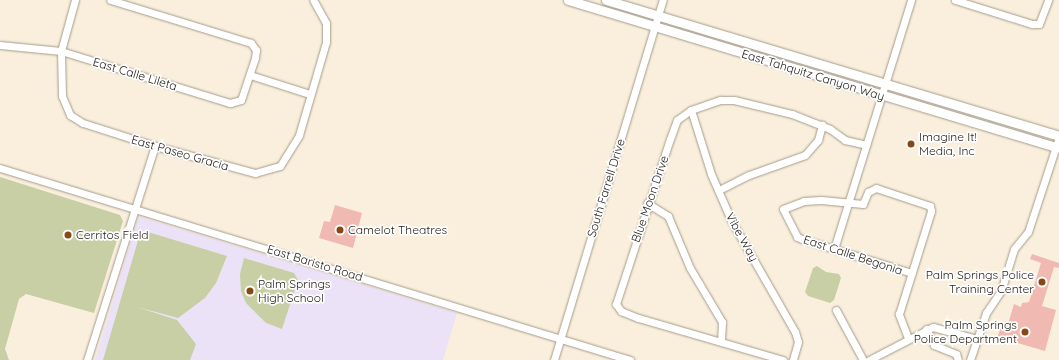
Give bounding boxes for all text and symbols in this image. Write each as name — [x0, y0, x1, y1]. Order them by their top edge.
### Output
street label: East Tahquitz Canyon Way — [740, 46, 886, 104]
street label: East Calle Lileta — [91, 54, 179, 94]
place label: Imagine It! Media, Inc — [919, 130, 977, 158]
street label: East Paseo Gracia — [130, 132, 230, 174]
street label: South Farrell Drive — [584, 137, 628, 239]
marker: Imagine It! Media, Inc — [906, 139, 916, 149]
street label: Blue Moon Drive — [628, 154, 672, 244]
street label: Vibe Way — [723, 210, 761, 264]
place label: Camelot Theatres — [348, 223, 447, 237]
marker: Camelot Theatres — [335, 225, 345, 235]
place label: Cerritos Field — [76, 228, 149, 242]
marker: Cerritos Field — [63, 230, 73, 240]
street label: East Calle Begonia — [802, 232, 904, 278]
street label: East Baristo Road — [265, 242, 365, 284]
place label: Palm Springs Police Training Center — [926, 268, 1034, 296]
place label: Palm Springs High School — [258, 277, 330, 305]
marker: Palm Springs Police Training Center — [1037, 277, 1047, 287]
marker: Palm Springs High School — [245, 286, 255, 296]
place label: Palm Springs Police Department — [914, 318, 1017, 346]
marker: Palm Springs Police Department — [1020, 327, 1030, 337]

